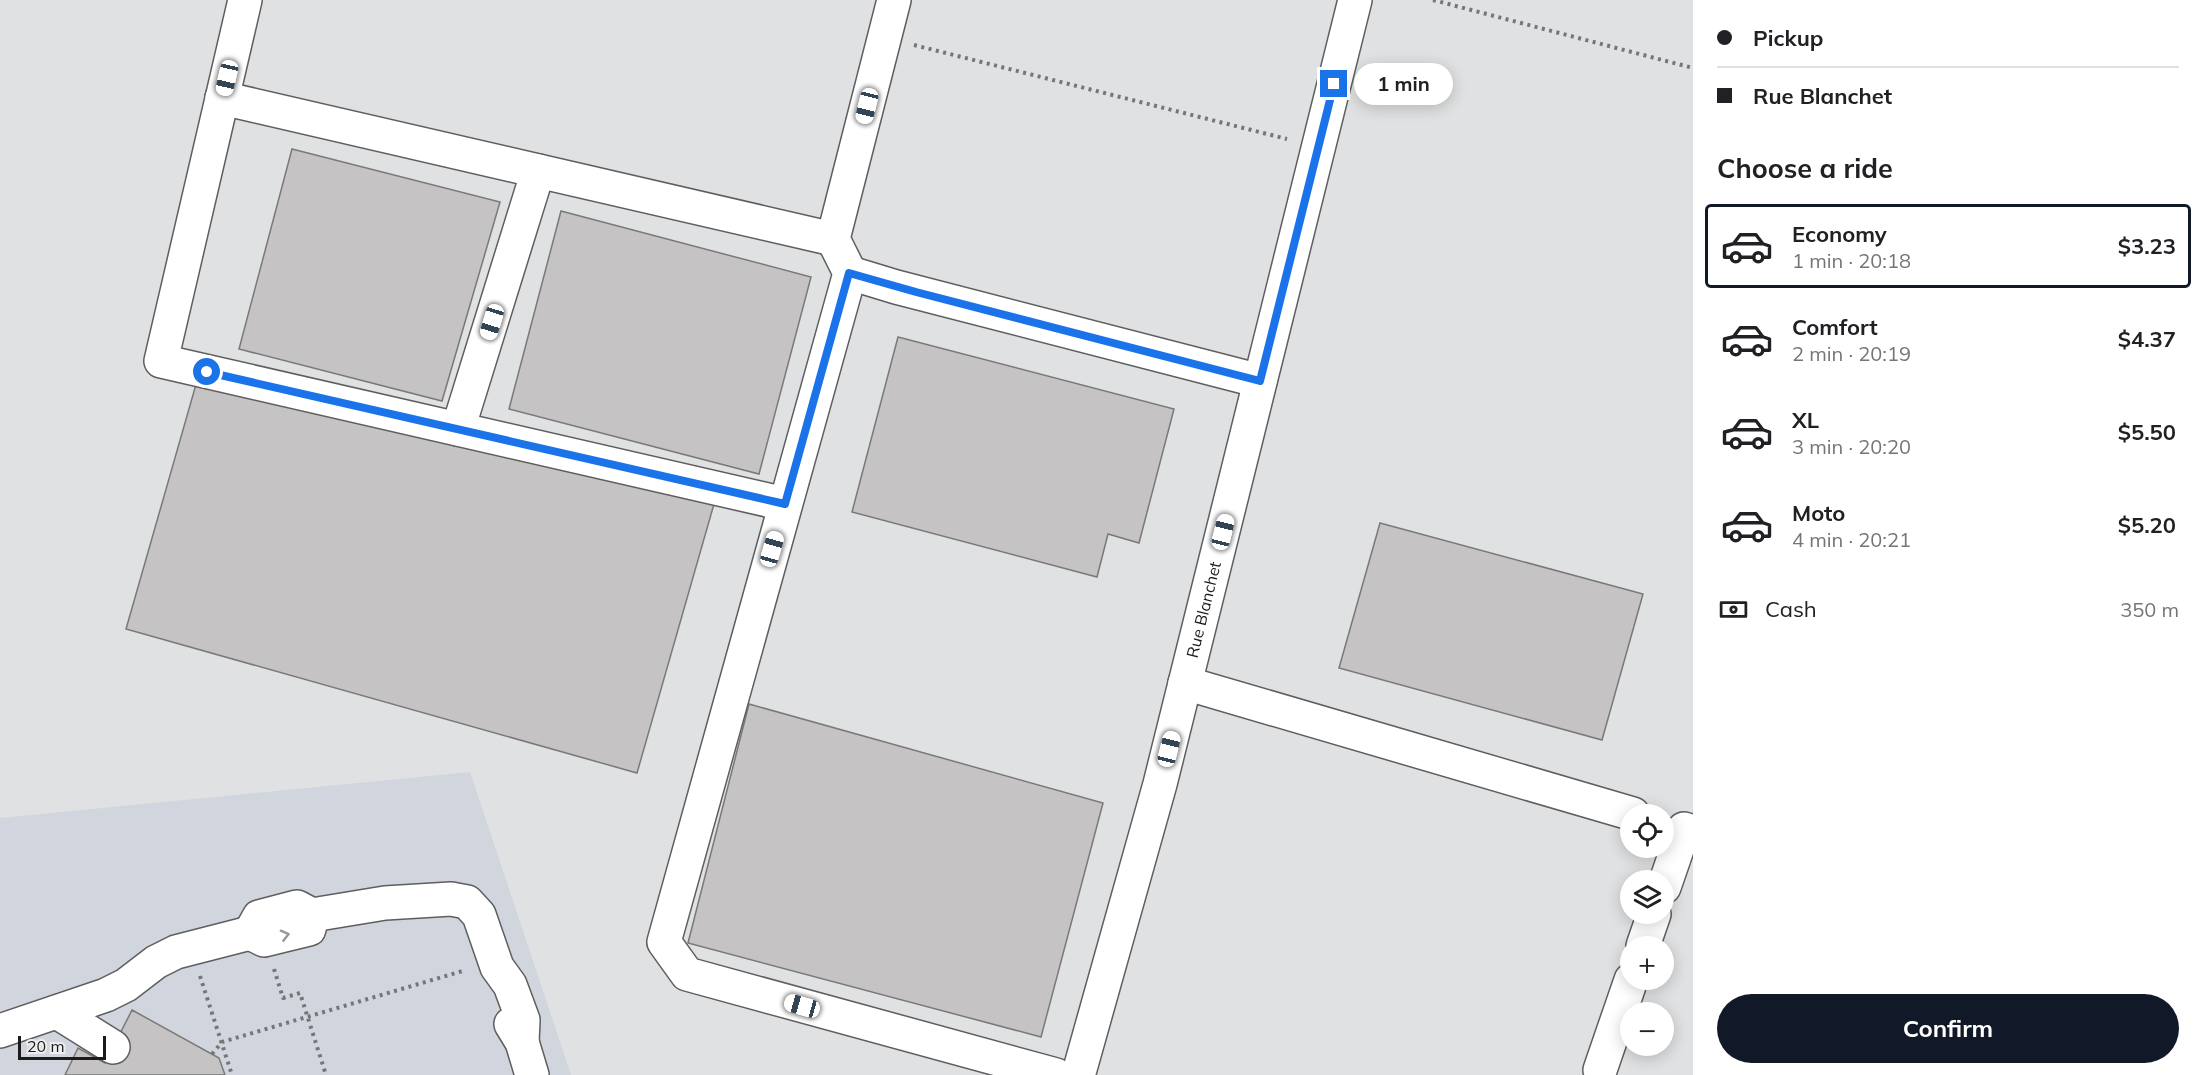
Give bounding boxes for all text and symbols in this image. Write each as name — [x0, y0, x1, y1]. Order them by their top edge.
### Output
text: Pickup — [1753, 24, 1823, 52]
car — [214, 58, 240, 98]
callout: 1 min — [1355, 63, 1454, 105]
route end — [1320, 70, 1347, 97]
text: 1 min — [1377, 71, 1430, 96]
text: Rue Blanchet — [1753, 82, 1892, 110]
car — [854, 86, 880, 126]
text: Choose a ride — [1717, 151, 1893, 185]
icon: car — [1720, 219, 1774, 273]
text: Economy — [1792, 220, 1887, 248]
text: $3.23 — [2118, 232, 2176, 260]
text: 1 min · 20:18 — [1792, 248, 1911, 273]
car — [478, 302, 506, 342]
icon: car — [1720, 312, 1774, 366]
text: Comfort — [1792, 313, 1878, 341]
text: $4.37 — [2118, 325, 2176, 353]
text: 2 min · 20:19 — [1792, 341, 1911, 366]
route start — [193, 358, 220, 385]
icon: car — [1720, 405, 1774, 459]
text: XL — [1792, 406, 1819, 434]
text: $5.50 — [2118, 418, 2176, 446]
text: 3 min · 20:20 — [1792, 434, 1911, 459]
icon: car — [1720, 498, 1774, 552]
text: Moto — [1792, 499, 1845, 527]
text: $5.20 — [2118, 511, 2176, 539]
car — [1210, 512, 1236, 552]
text: 4 min · 20:21 — [1792, 527, 1911, 552]
car — [758, 529, 786, 569]
street label: Rue Blanchet — [1182, 559, 1225, 660]
icon: cash — [1717, 593, 1750, 626]
text: Cash — [1765, 595, 1817, 623]
text: 350 m — [2120, 597, 2179, 622]
car — [1156, 729, 1182, 769]
map controls — [1620, 804, 1674, 1056]
button: locate — [1620, 804, 1674, 858]
button: layers — [1620, 870, 1674, 924]
one-way arrow — [280, 929, 290, 942]
button: + — [1620, 936, 1674, 990]
car — [782, 992, 822, 1020]
button: Confirm — [1717, 994, 2179, 1063]
button: − — [1620, 1002, 1674, 1056]
scale bar — [18, 1033, 106, 1060]
text: 20 m — [27, 1036, 64, 1056]

